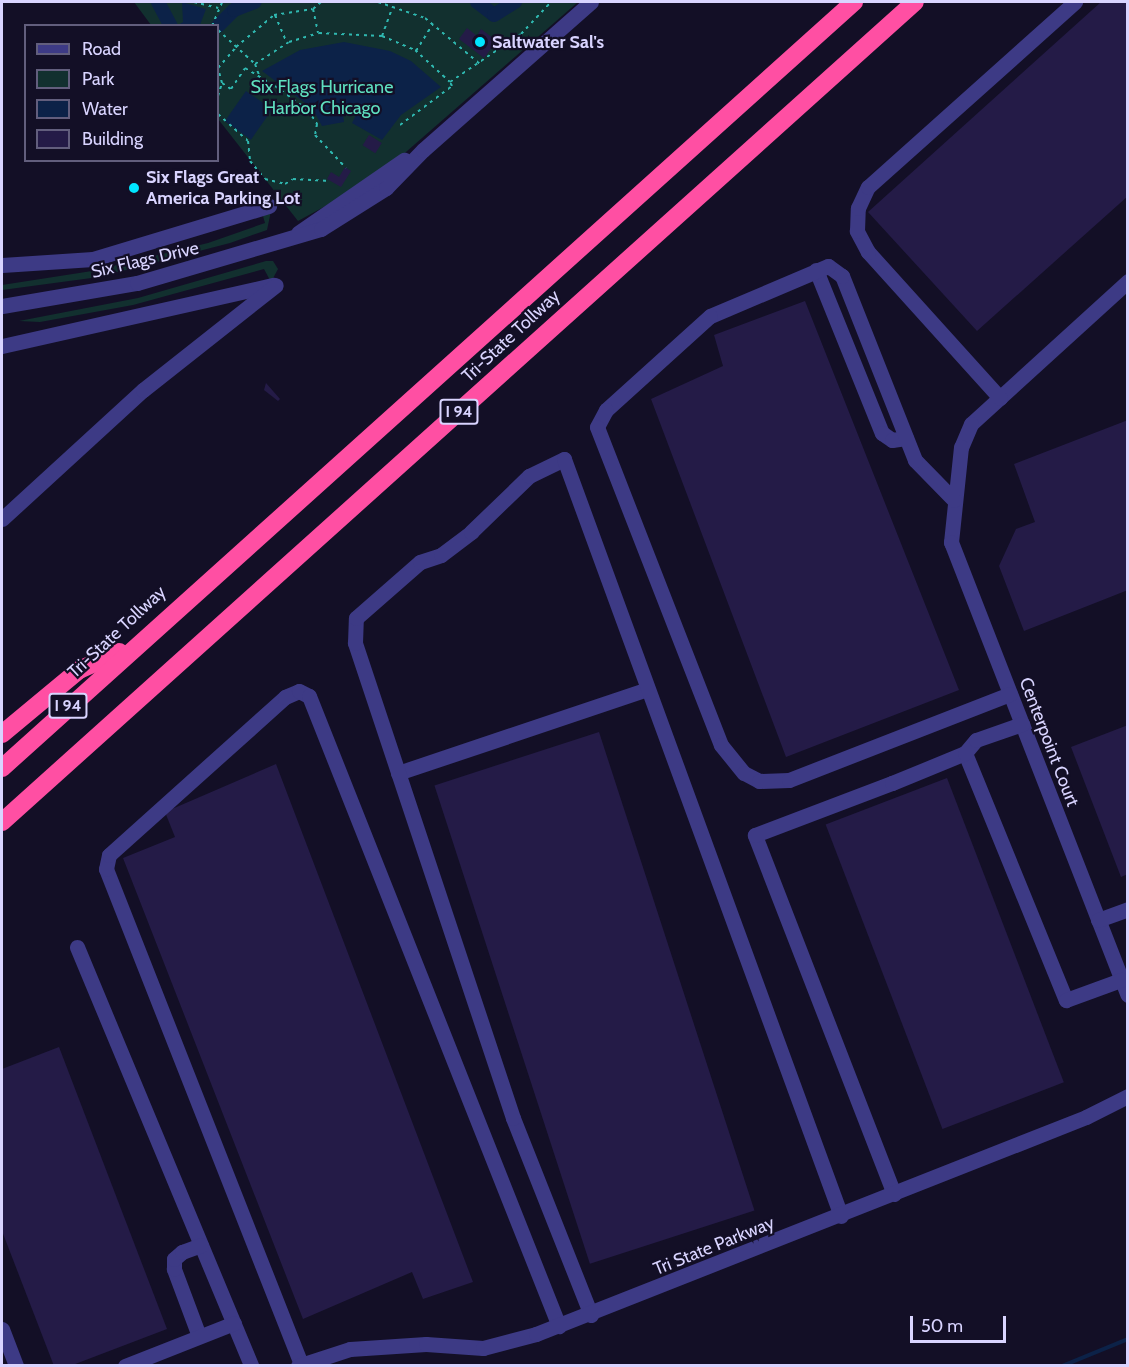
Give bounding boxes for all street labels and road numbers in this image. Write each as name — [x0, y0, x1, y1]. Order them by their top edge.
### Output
street label: Six Flags Drive — [89, 237, 201, 283]
street label: Tri-State Tollway — [458, 285, 564, 387]
road number: I 94 — [438, 399, 480, 425]
street label: Tri-State Tollway — [64, 581, 170, 683]
street label: Centerpoint Court — [1014, 674, 1084, 810]
road number: I 94 — [47, 693, 89, 719]
street label: Tri State Parkway — [650, 1212, 778, 1280]

